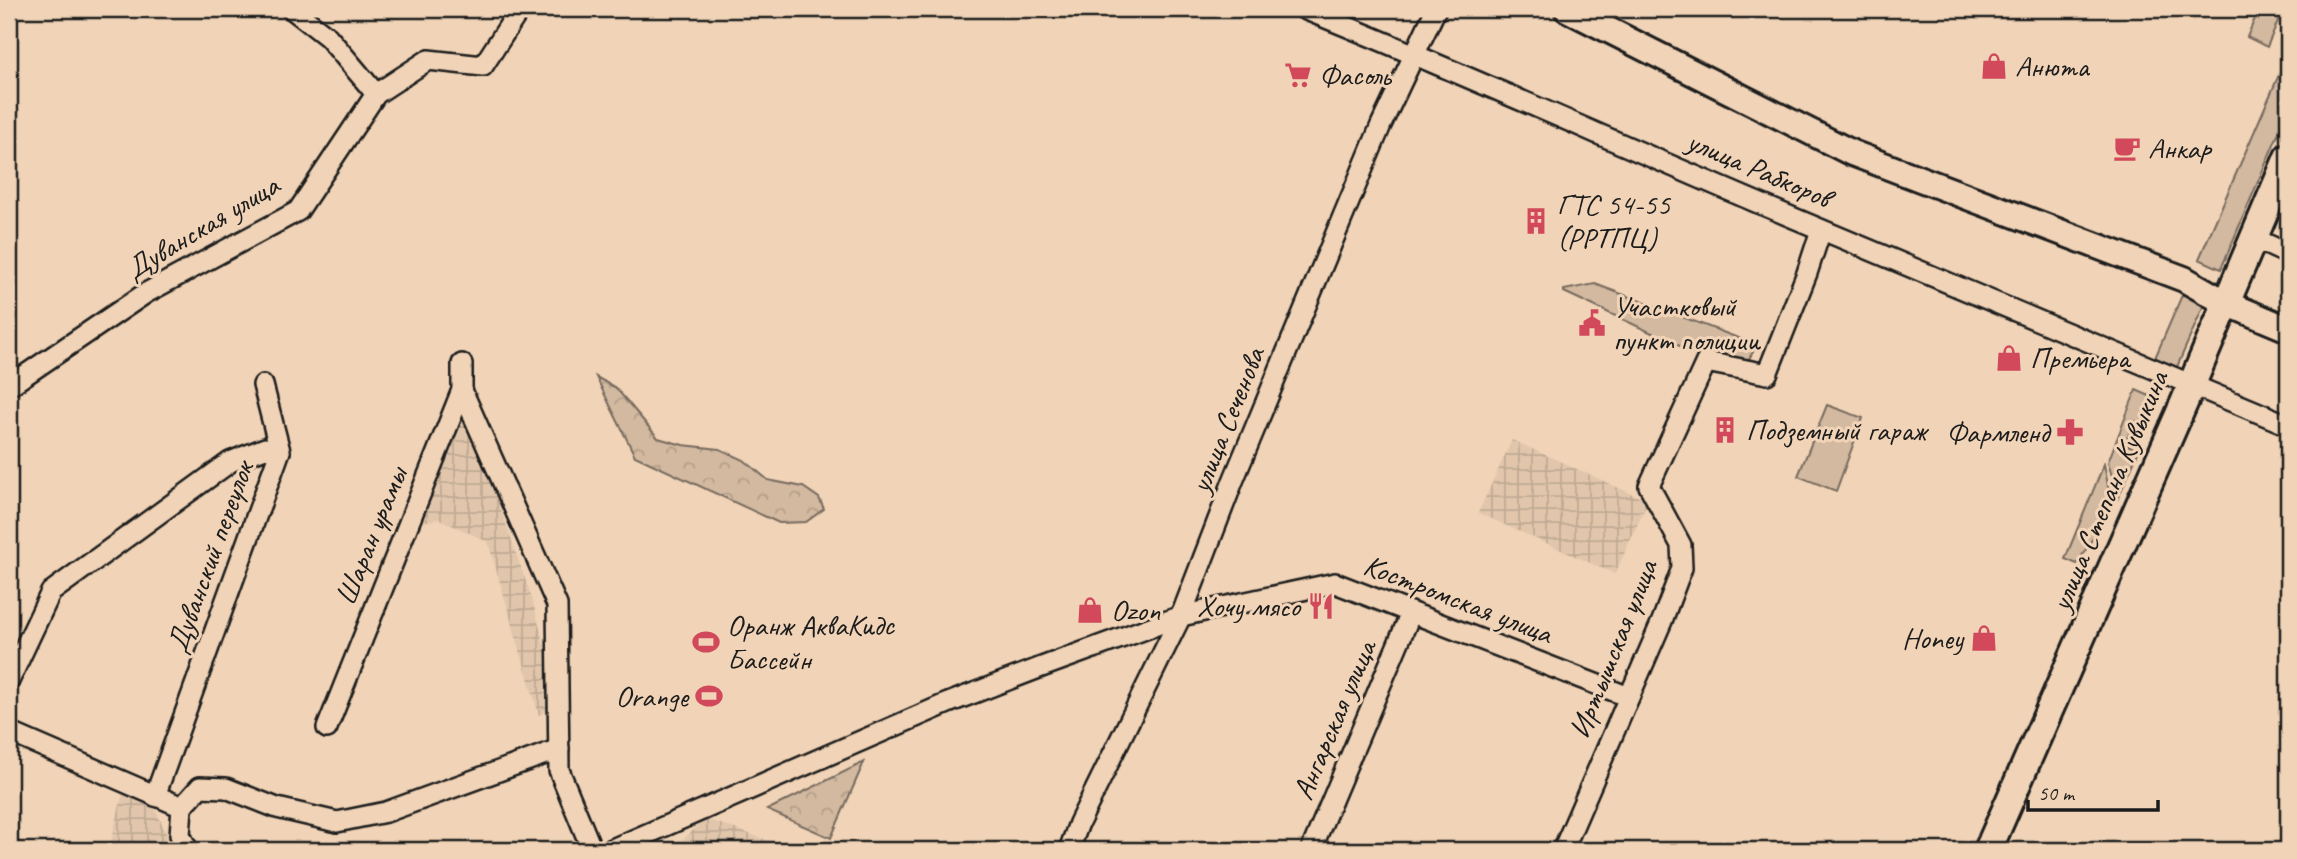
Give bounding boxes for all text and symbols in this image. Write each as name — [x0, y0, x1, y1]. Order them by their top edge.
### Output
place label: Анюта — [2015, 47, 2091, 85]
shop icon: Анюта — [1979, 51, 2009, 81]
place label: Фасоль — [1319, 56, 1392, 94]
supermarket icon: Фасоль — [1283, 60, 1313, 90]
street label: улица Рабкоров — [1680, 121, 1842, 218]
place label: Анкар — [2148, 129, 2212, 167]
cafe icon: Анкар — [2112, 133, 2142, 163]
street label: Дуванская улица — [118, 165, 287, 288]
place label: ГТС 54-55 (РРТПЦ) — [1557, 185, 1672, 257]
building icon: ГТС 54-55 (РРТПЦ) — [1521, 206, 1551, 236]
place label: Участковый пункт полиции — [1613, 287, 1761, 359]
public building icon: Участковый пункт полиции — [1577, 308, 1607, 338]
place label: Премьера — [2030, 339, 2132, 377]
street label: улица Сеченова — [1180, 340, 1274, 500]
shop icon: Премьера — [1994, 343, 2024, 373]
street label: улица Степана Кувыкина — [2041, 364, 2177, 618]
place label: Подземный гараж — [1746, 411, 1930, 449]
place label: Фармленд — [1946, 413, 2051, 451]
building icon: Подземный гараж — [1710, 415, 1740, 445]
pharmacy icon: Фармленд — [2055, 417, 2085, 447]
street label: Дуванский переулок — [158, 453, 263, 658]
street label: Шаран урамы — [326, 460, 417, 610]
street label: Костромская улица — [1358, 546, 1559, 653]
street label: Иртышская улица — [1560, 553, 1667, 744]
place label: Хочу мясо — [1197, 587, 1301, 625]
place label: Ozon — [1111, 591, 1161, 629]
restaurant icon: Хочу мясо — [1306, 591, 1336, 621]
shop icon: Ozon — [1075, 595, 1105, 625]
place label: Оранж АкваКидс Бассейн — [727, 606, 895, 678]
place label: Honey — [1902, 619, 1965, 657]
shop icon: Honey — [1969, 623, 1999, 653]
sports icon: Оранж АкваКидс Бассейн — [691, 627, 721, 657]
street label: Ангарская улица — [1283, 632, 1386, 805]
place label: Orange — [615, 677, 690, 715]
sports icon: Orange — [694, 681, 724, 711]
scale bar — [2028, 768, 2157, 812]
text: 50 m — [2038, 780, 2076, 806]

